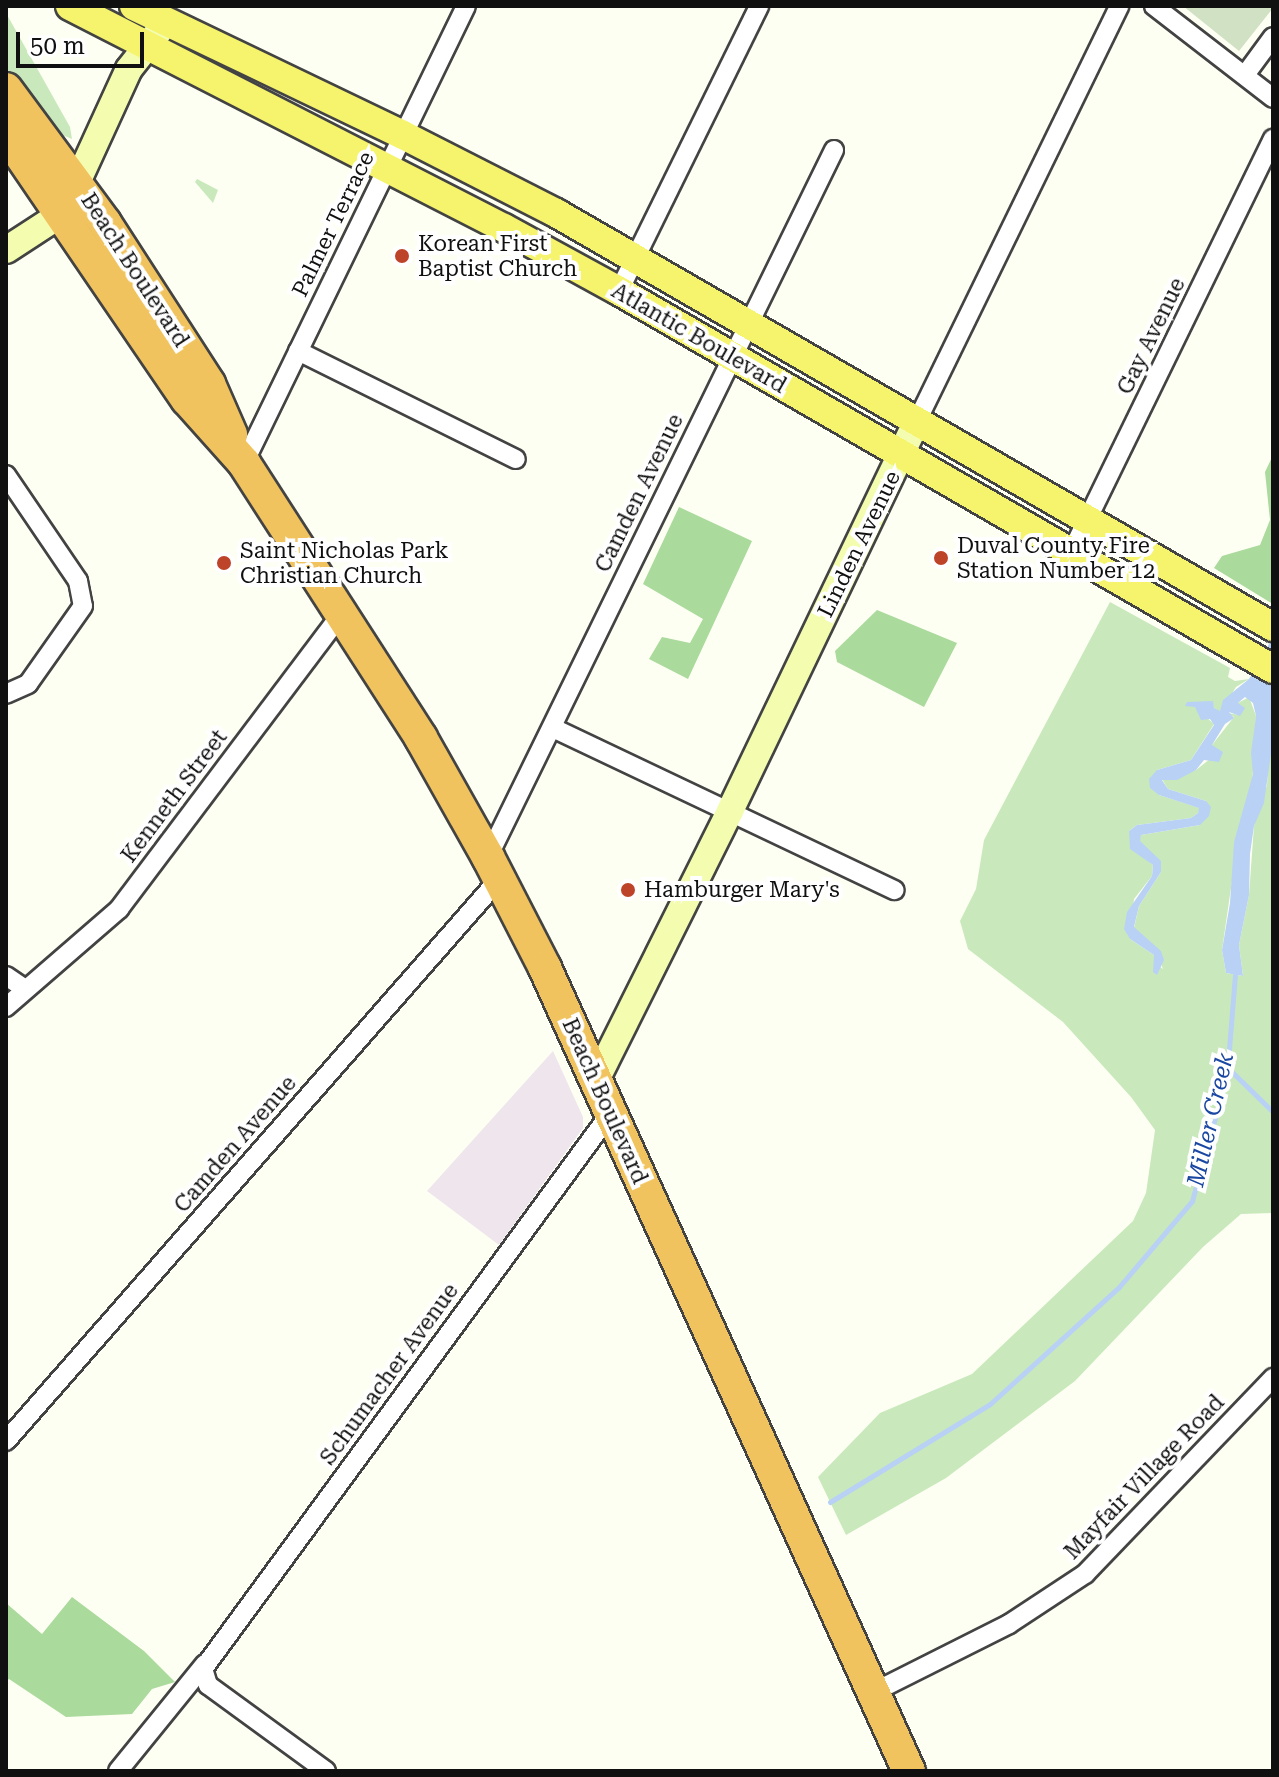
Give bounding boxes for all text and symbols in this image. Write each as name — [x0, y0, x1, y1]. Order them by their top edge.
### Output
scale bar — [20, 16, 148, 66]
text: 50 m — [30, 32, 85, 60]
street label: Palmer Terrace — [286, 147, 380, 301]
street label: Beach Boulevard — [75, 188, 195, 352]
place label: Korean First Baptist Church — [418, 230, 577, 282]
marker: Korean First Baptist Church — [393, 247, 411, 265]
street label: Gay Avenue — [1111, 273, 1191, 399]
street label: Atlantic Boulevard — [607, 277, 791, 399]
street label: Camden Avenue — [589, 410, 689, 576]
street label: Linden Avenue — [812, 466, 906, 622]
place label: Duval County Fire Station Number 12 — [957, 532, 1155, 584]
place label: Saint Nicholas Park Christian Church — [240, 537, 449, 588]
marker: Duval County Fire Station Number 12 — [932, 549, 950, 567]
marker: Saint Nicholas Park Christian Church — [215, 554, 233, 572]
street label: Kenneth Street — [116, 724, 232, 868]
place label: Hamburger Mary's — [644, 877, 840, 903]
marker: Hamburger Mary's — [619, 881, 637, 899]
street label: Beach Boulevard — [557, 1014, 653, 1188]
water label: Miller Creek — [1182, 1050, 1240, 1190]
street label: Camden Avenue — [168, 1070, 302, 1218]
street label: Schumacher Avenue — [314, 1278, 464, 1470]
street label: Mayfair Village Road — [1059, 1389, 1229, 1565]

